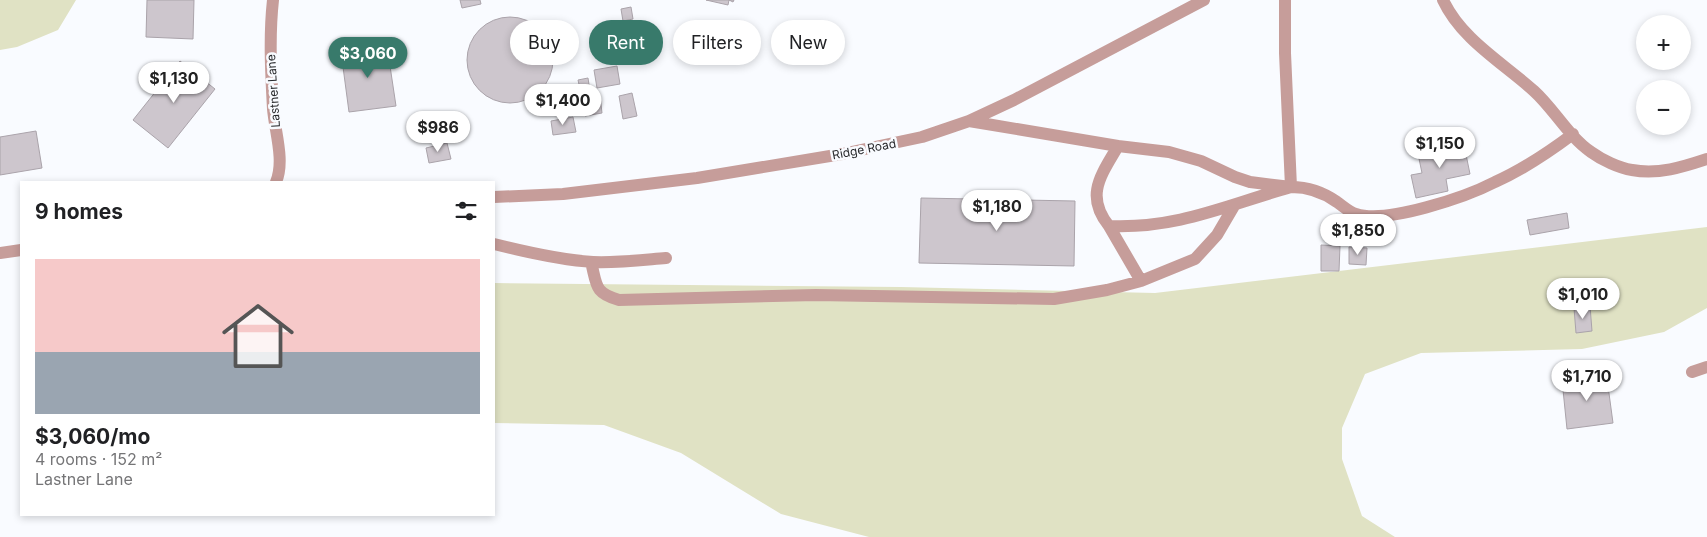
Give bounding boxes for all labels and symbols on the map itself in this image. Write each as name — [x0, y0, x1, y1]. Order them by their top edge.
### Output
pin: $3,060 — [327, 36, 409, 79]
street label: Lastner Lane — [263, 54, 283, 128]
pin: $1,130 — [133, 62, 215, 104]
pin: $1,400 — [522, 84, 604, 126]
pin: $986 — [408, 110, 468, 153]
pin: $1,150 — [1399, 126, 1481, 169]
street label: Ridge Road — [831, 135, 897, 163]
pin: $1,180 — [956, 190, 1038, 232]
pin: $1,850 — [1317, 214, 1399, 256]
pin: $1,010 — [1542, 278, 1624, 320]
pin: $1,710 — [1546, 360, 1628, 402]

